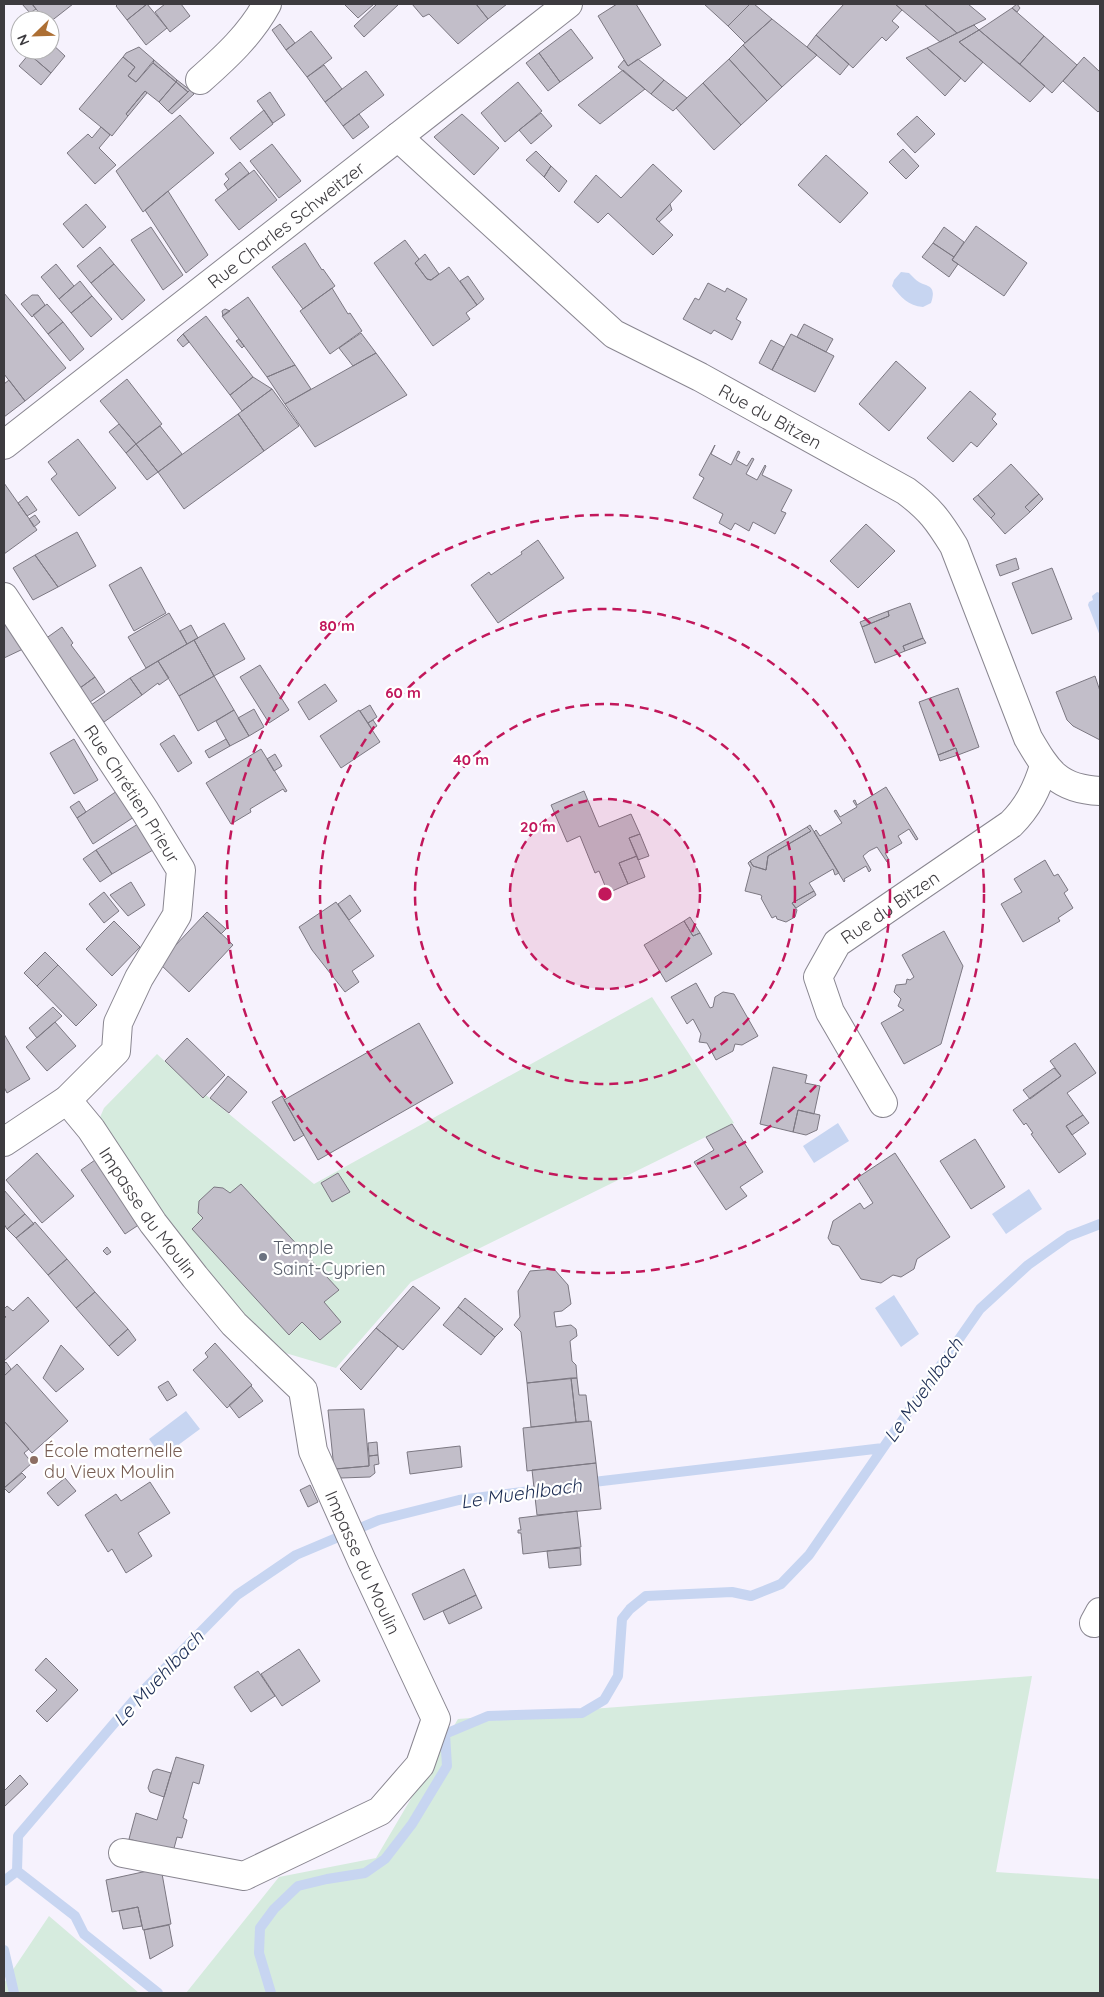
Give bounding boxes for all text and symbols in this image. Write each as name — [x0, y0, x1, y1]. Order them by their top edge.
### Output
north arrow — [10, 10, 60, 60]
text: N — [13, 32, 33, 48]
street label: Rue Charles Schweitzer — [203, 156, 369, 293]
street label: Rue du Bitzen — [715, 378, 826, 454]
text: 80 m — [319, 616, 355, 635]
text: 60 m — [385, 683, 421, 702]
street label: Rue Chrétien Prieur — [80, 720, 186, 867]
text: 40 m — [453, 750, 489, 769]
text: 20 m — [520, 817, 556, 836]
street label: Rue du Bitzen — [836, 865, 943, 949]
centre of rings — [596, 885, 614, 903]
street label: Impasse du Moulin — [94, 1142, 203, 1283]
place label: Temple Saint-Cyprien — [273, 1236, 386, 1280]
marker: Temple Saint-Cyprien — [257, 1251, 269, 1263]
water label: Le Muehlbach — [878, 1332, 969, 1447]
place label: École maternelle du Vieux Moulin — [44, 1439, 183, 1483]
marker: École maternelle du Vieux Moulin — [28, 1454, 40, 1466]
water label: Le Muehlbach — [459, 1472, 584, 1513]
street label: Impasse du Moulin — [320, 1487, 406, 1638]
water label: Le Muehlbach — [108, 1624, 209, 1731]

